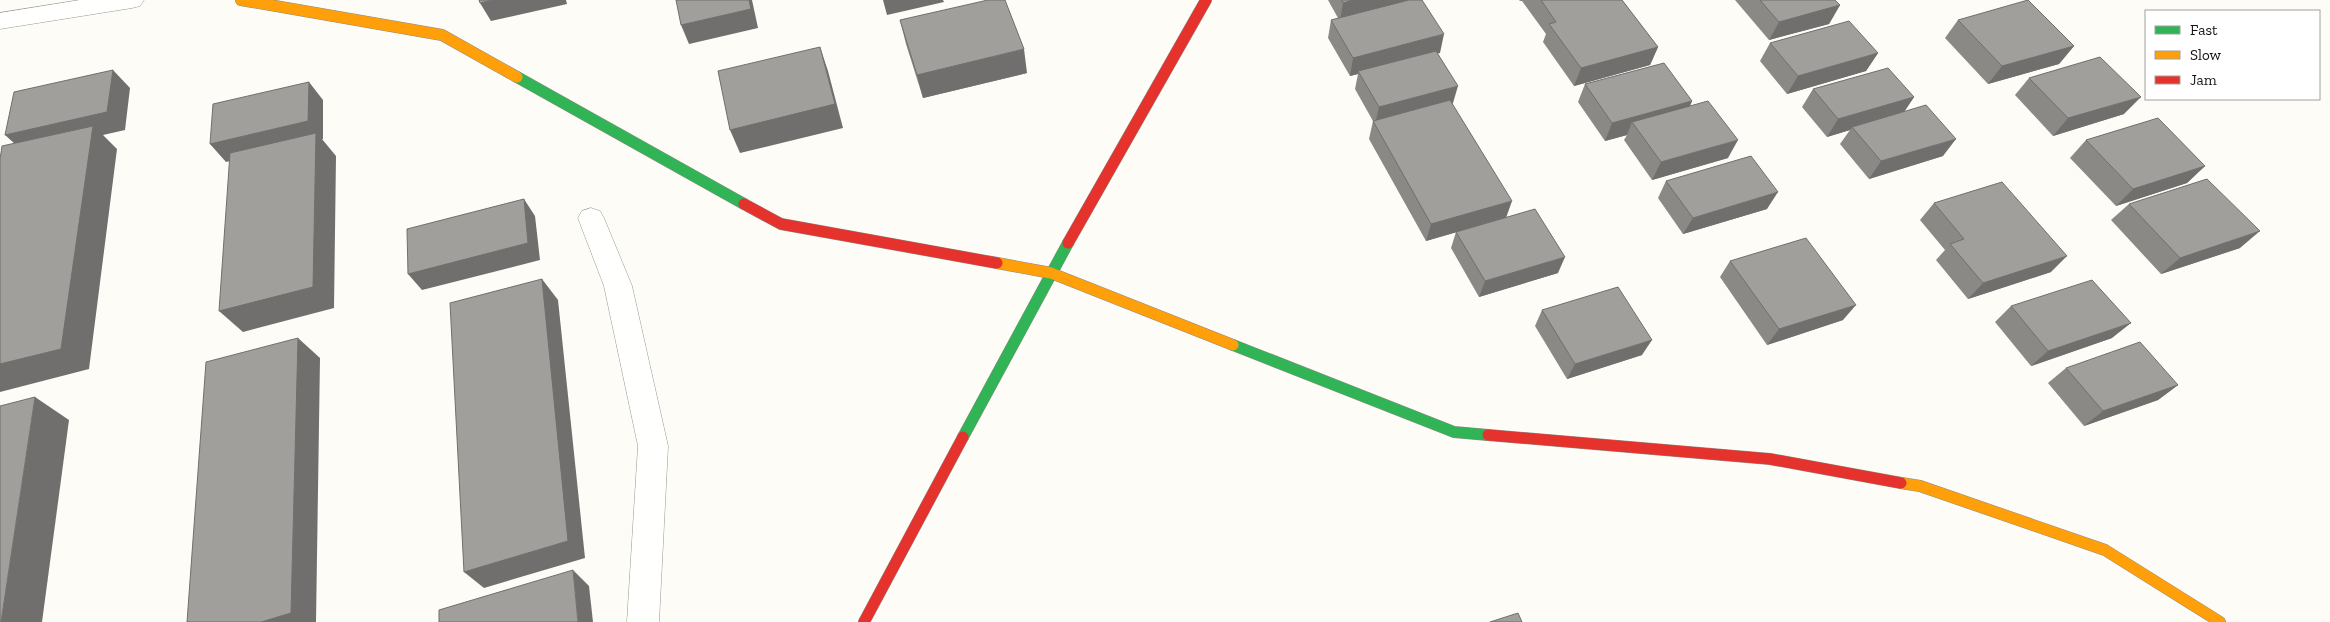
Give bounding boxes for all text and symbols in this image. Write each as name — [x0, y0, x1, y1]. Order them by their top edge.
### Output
legend — [2145, 10, 2320, 100]
text: Fast — [2190, 21, 2218, 39]
text: Slow — [2190, 46, 2222, 64]
text: Jam — [2190, 71, 2217, 89]

